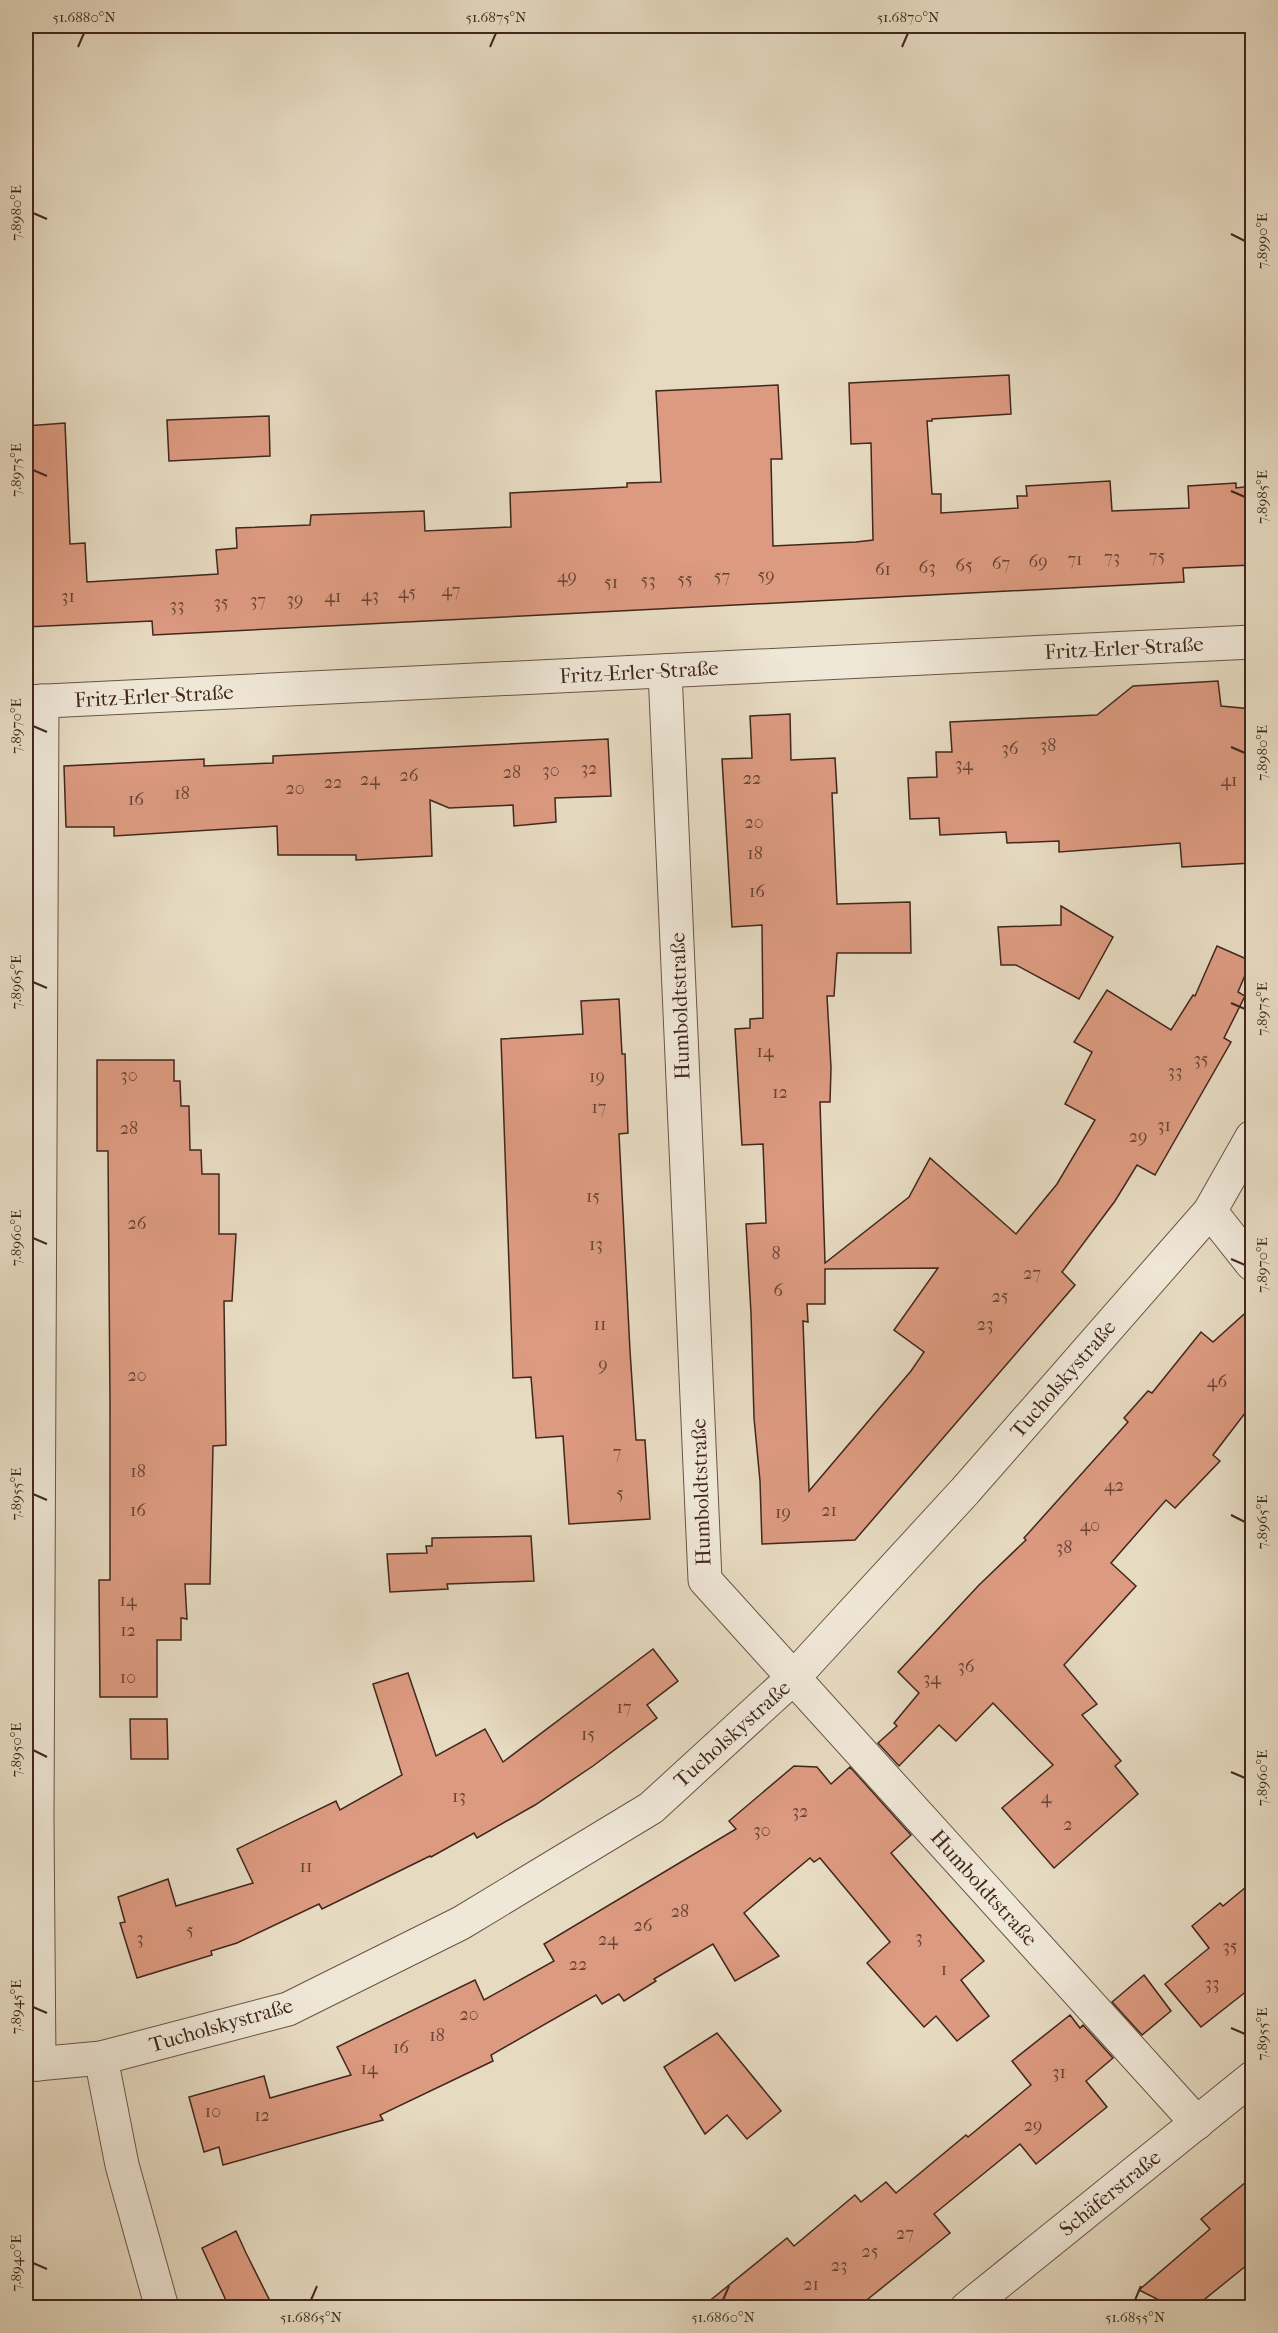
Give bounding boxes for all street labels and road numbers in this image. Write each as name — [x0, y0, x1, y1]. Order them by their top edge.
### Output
street label: Fritz-Erler-Straße — [1044, 632, 1204, 664]
street label: Fritz-Erler-Straße — [559, 656, 719, 688]
street label: Fritz-Erler-Straße — [74, 680, 234, 712]
street label: Humboldtstraße — [665, 932, 695, 1080]
street label: Tucholskystraße — [1005, 1315, 1121, 1443]
street label: Humboldtstraße — [686, 1418, 716, 1566]
street label: Tucholskystraße — [669, 1676, 795, 1792]
street label: Humboldtstraße — [926, 1825, 1042, 1951]
street label: Tucholskystraße — [147, 1993, 295, 2057]
street label: Schäferstraße — [1055, 2145, 1165, 2241]

